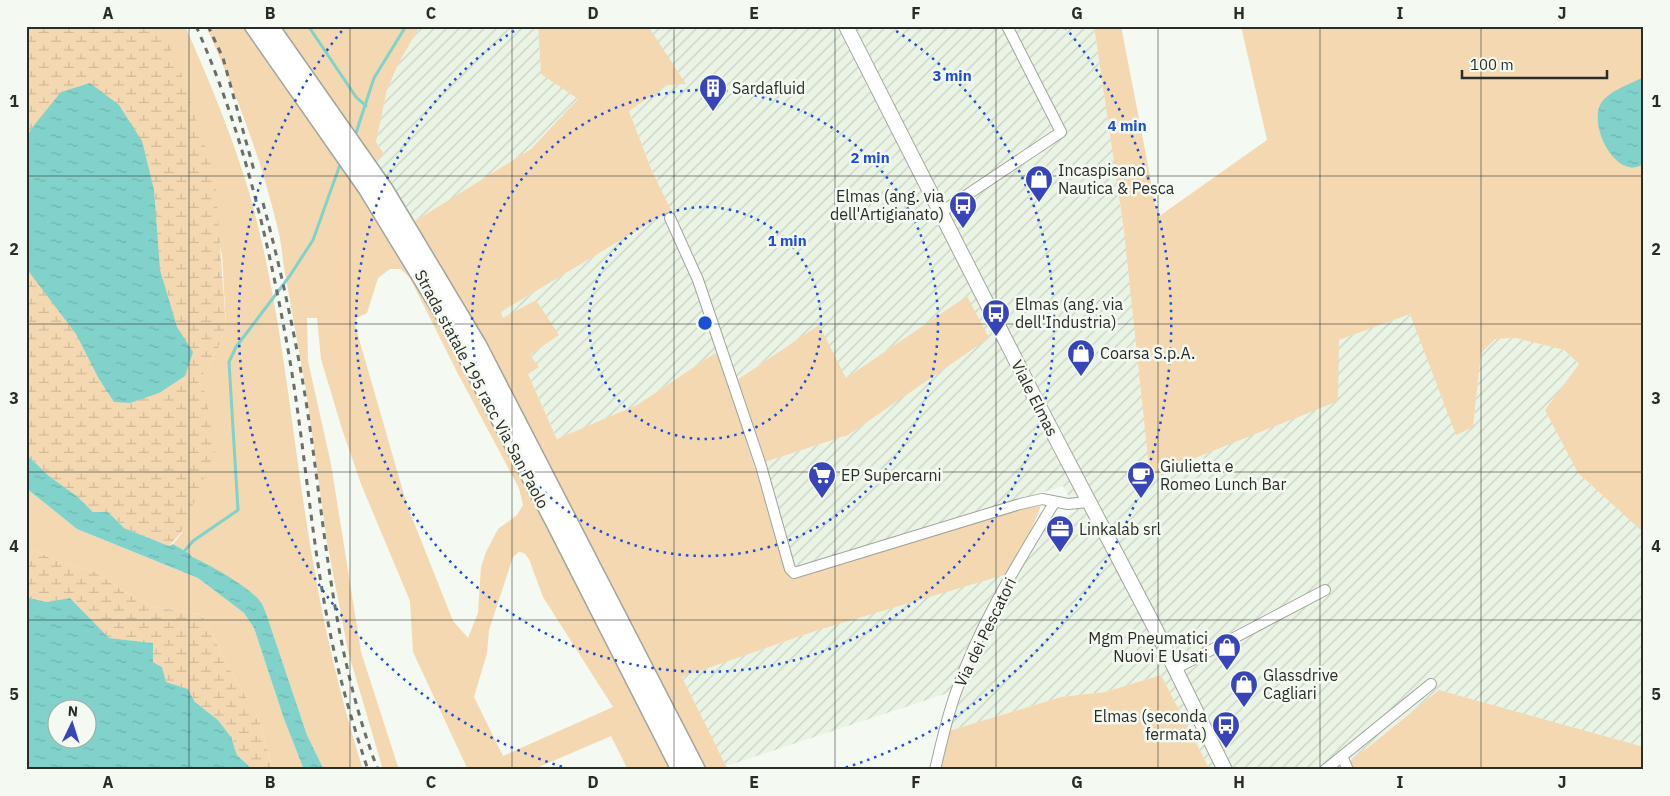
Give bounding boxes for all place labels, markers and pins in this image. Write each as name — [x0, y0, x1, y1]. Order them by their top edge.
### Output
building icon: Sardafluid — [698, 73, 728, 112]
place label: Sardafluid — [732, 78, 805, 98]
place label: Incaspisano Nautica & Pesca — [1058, 160, 1175, 198]
shop icon: Incaspisano Nautica & Pesca — [1024, 164, 1054, 203]
place label: Elmas (ang. via dell'Artigianato) — [830, 186, 944, 224]
bus stop icon: Elmas (ang. via dell'Artigianato) — [948, 190, 978, 229]
place label: Elmas (ang. via dell'Industria) — [1015, 294, 1123, 332]
bus stop icon: Elmas (ang. via dell'Industria) — [981, 298, 1011, 337]
centre of rings — [696, 314, 714, 332]
shop icon: Coarsa S.p.A. — [1066, 338, 1096, 377]
place label: Coarsa S.p.A. — [1100, 343, 1195, 363]
place label: Giulietta e Romeo Lunch Bar — [1160, 456, 1286, 494]
supermarket icon: EP Supercarni — [807, 460, 837, 499]
cafe icon: Giulietta e Romeo Lunch Bar — [1126, 460, 1156, 499]
place label: EP Supercarni — [841, 465, 942, 485]
office icon: Linkalab srl — [1045, 514, 1075, 553]
place label: Linkalab srl — [1079, 519, 1161, 539]
place label: Mgm Pneumatici Nuovi E Usati — [1088, 628, 1208, 666]
shop icon: Mgm Pneumatici Nuovi E Usati — [1212, 632, 1242, 671]
place label: Glassdrive Cagliari — [1263, 665, 1338, 703]
shop icon: Glassdrive Cagliari — [1229, 669, 1259, 708]
place label: Elmas (seconda fermata) — [1093, 706, 1207, 744]
bus stop icon: Elmas (seconda fermata) — [1211, 710, 1241, 749]

